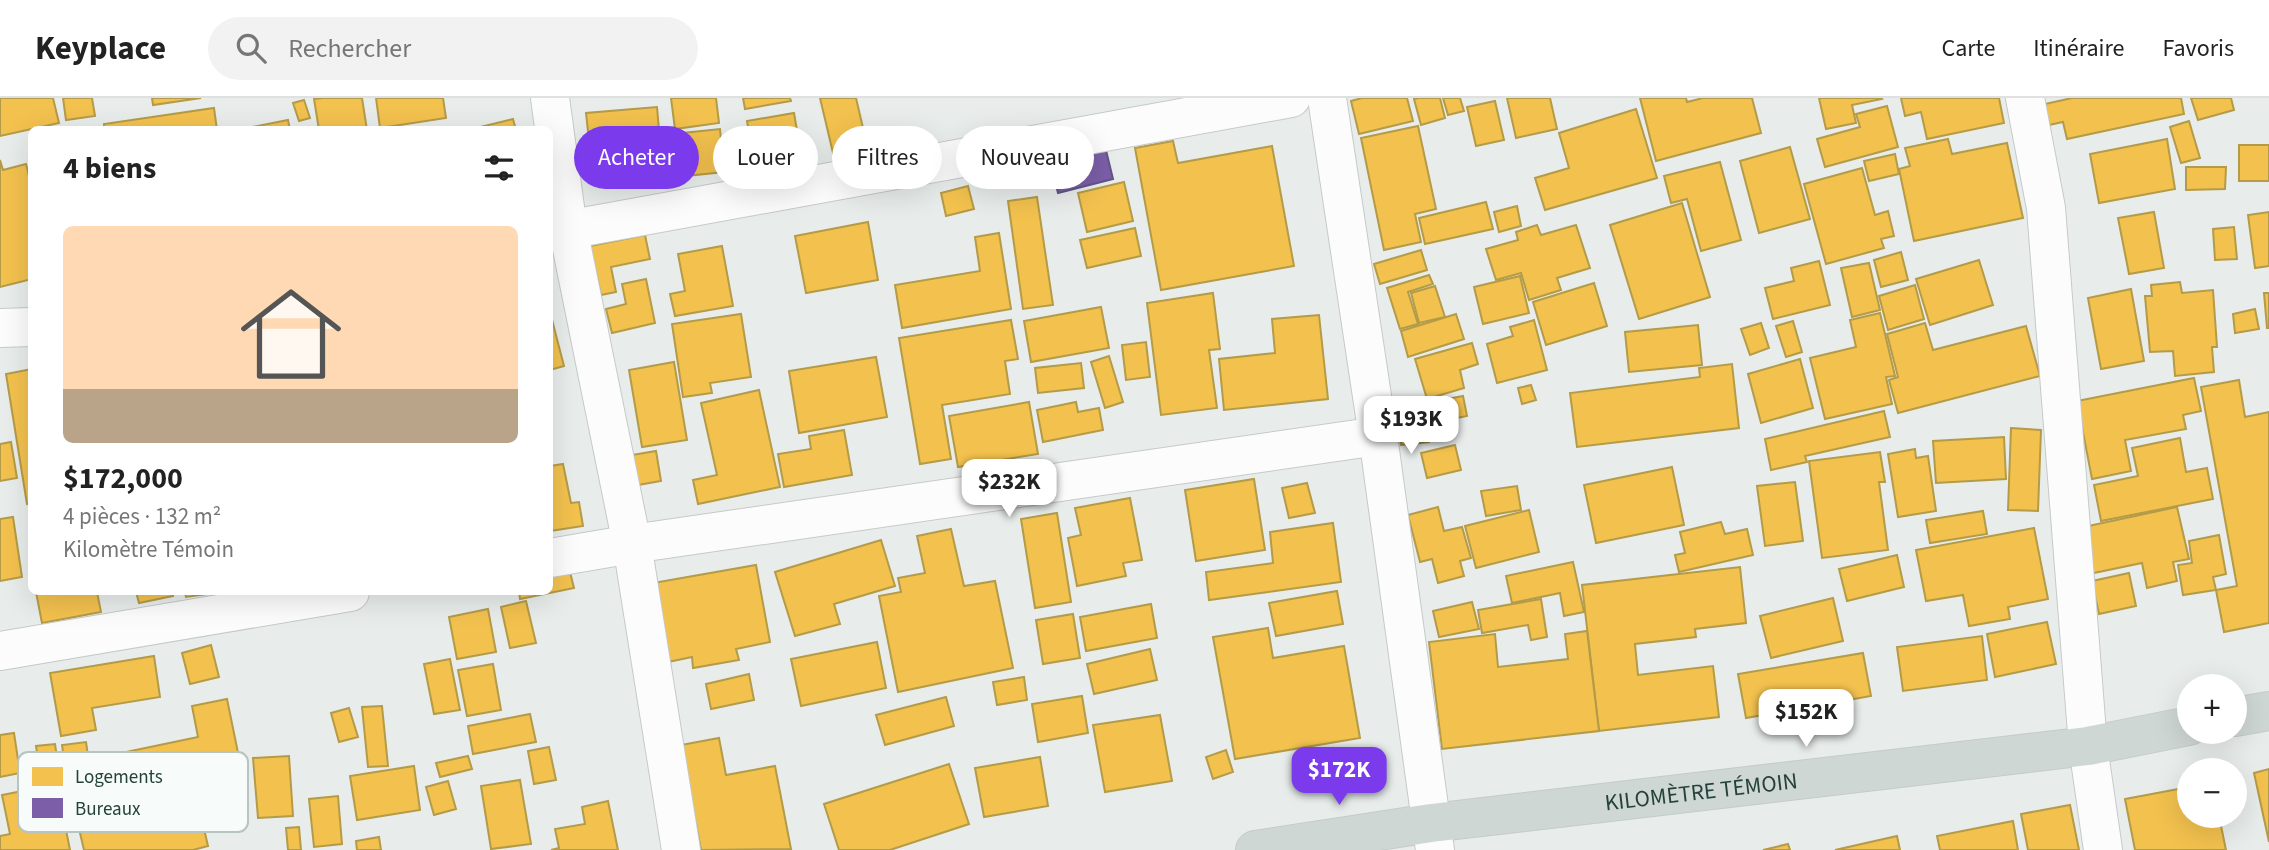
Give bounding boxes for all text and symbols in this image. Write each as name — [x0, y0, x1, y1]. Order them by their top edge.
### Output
search box — [208, 17, 698, 80]
text: Keyplace — [35, 25, 166, 72]
icon: search — [232, 29, 270, 67]
text: Rechercher — [288, 30, 411, 67]
text: Carte — [1941, 31, 1995, 66]
text: Itinéraire — [2033, 31, 2124, 66]
text: Favoris — [2162, 31, 2234, 66]
chip: Acheter — [574, 126, 699, 189]
chip: Louer — [713, 126, 818, 189]
chip: Filtres — [832, 126, 942, 189]
chip: Nouveau — [956, 126, 1094, 189]
text: 4 biens — [63, 147, 156, 190]
icon: filters — [480, 149, 518, 187]
icon: home — [228, 271, 354, 397]
pin: $193K — [1362, 396, 1460, 456]
text: $193K — [1380, 402, 1442, 435]
text: $172,000 — [63, 457, 183, 500]
pin: $232K — [960, 460, 1058, 519]
text: $232K — [978, 465, 1040, 498]
text: 4 pièces · 132 m² — [63, 500, 221, 533]
text: Kilomètre Témoin — [63, 533, 234, 566]
map controls — [2177, 674, 2247, 828]
button: + — [2177, 674, 2247, 744]
pin: $152K — [1757, 690, 1855, 749]
text: $152K — [1775, 695, 1837, 728]
pin: $172K — [1290, 748, 1388, 807]
legend — [18, 752, 248, 832]
text: $172K — [1308, 753, 1370, 786]
button: − — [2177, 758, 2247, 828]
text: Logements — [75, 764, 163, 791]
street label: KILOMÈTRE TÉMOIN — [1603, 764, 1799, 820]
text: Bureaux — [75, 796, 141, 823]

